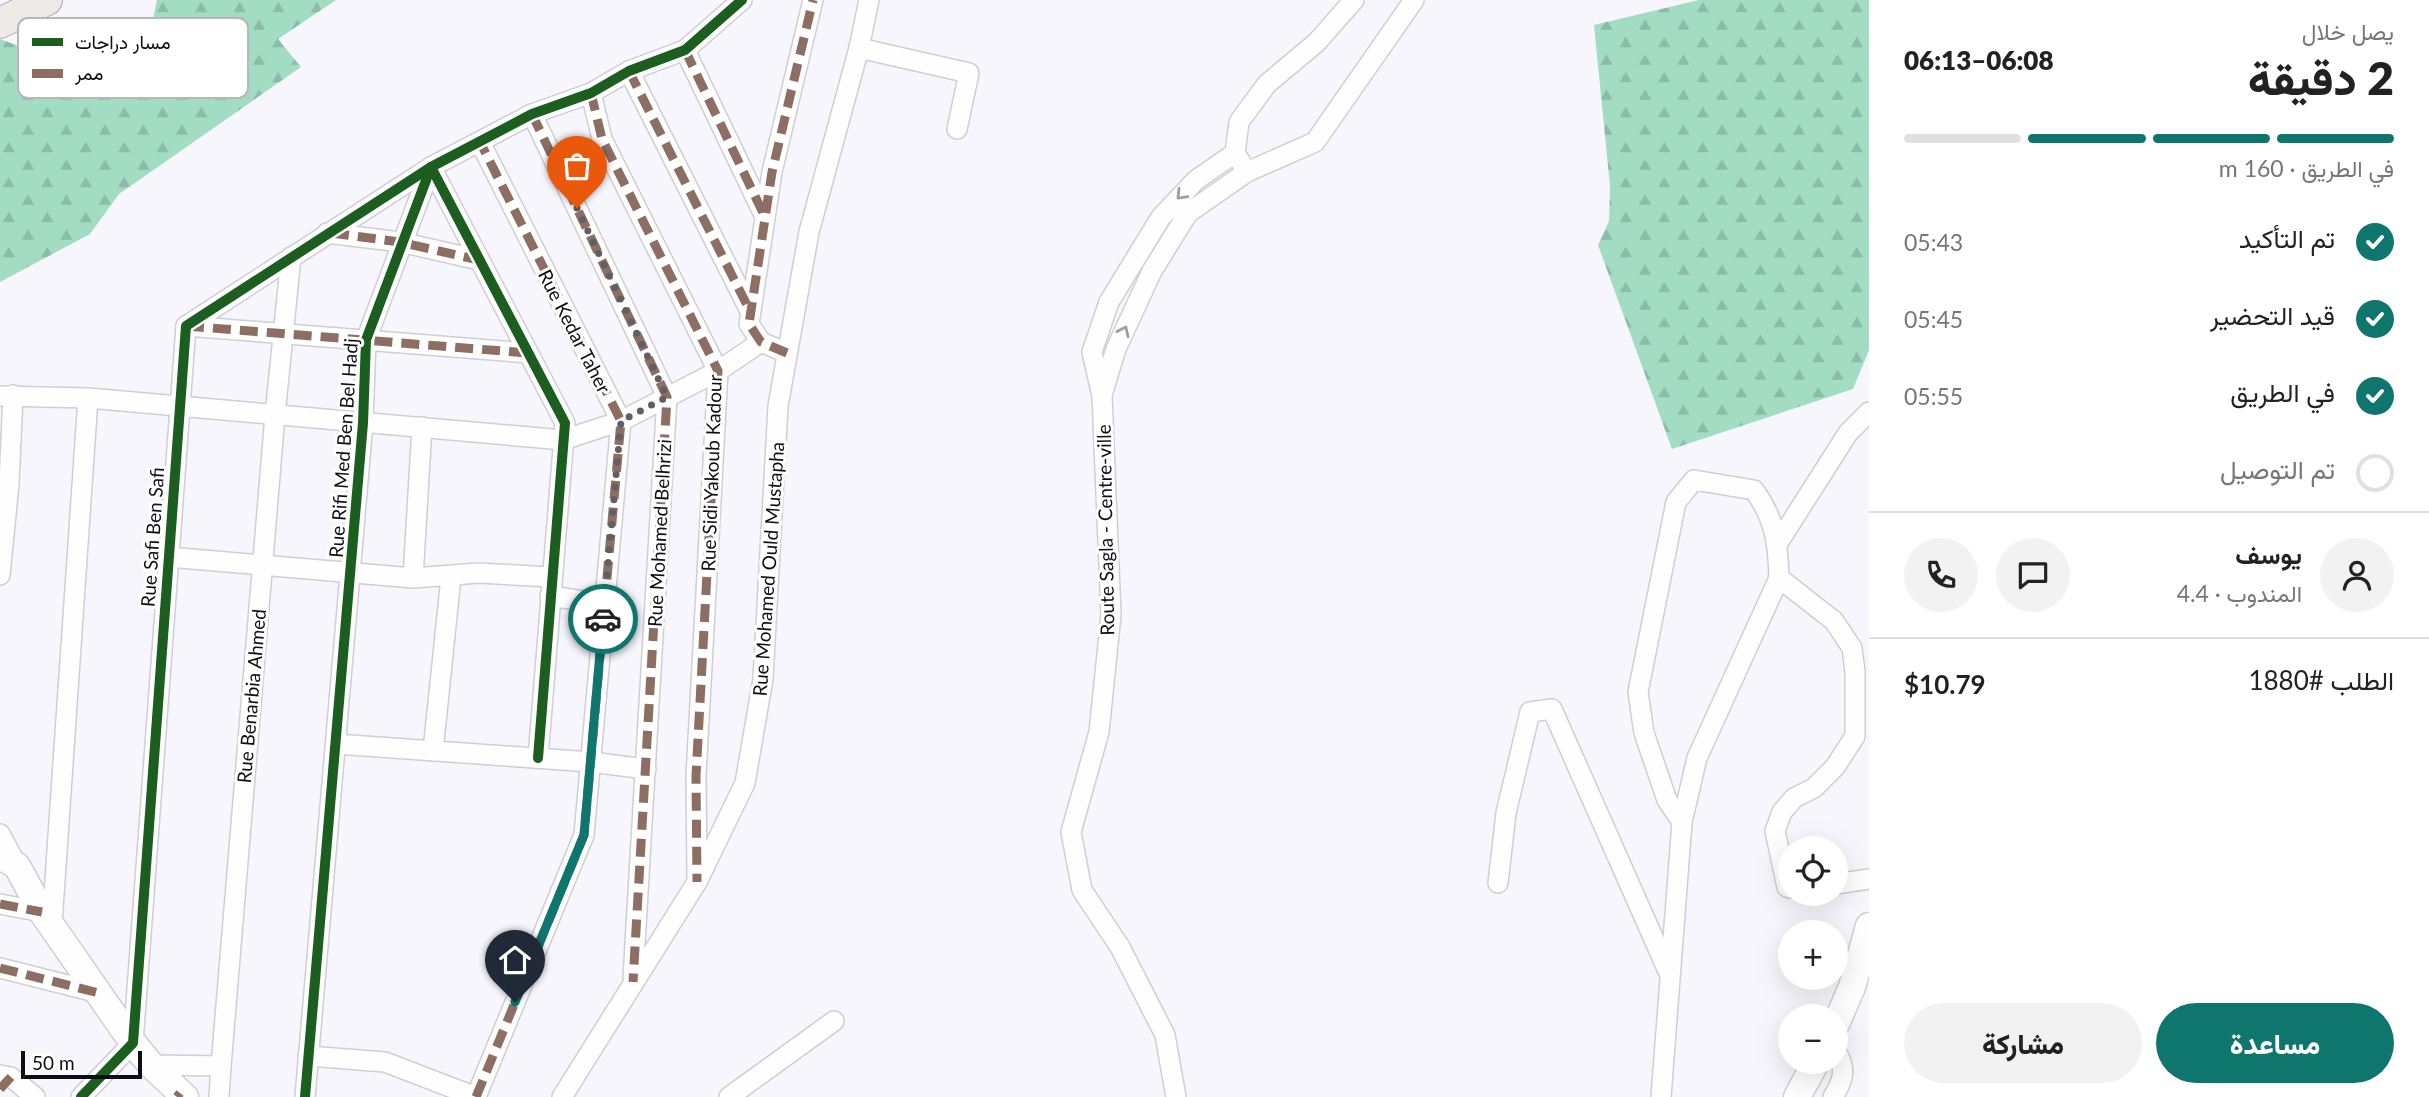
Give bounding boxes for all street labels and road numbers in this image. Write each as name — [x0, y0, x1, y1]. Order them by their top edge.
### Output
street label: Rue Kedar Taher — [534, 265, 616, 397]
street label: Rue Rifi Med Ben Bel Hadj — [324, 337, 362, 559]
street label: Rue Sidi Yakoub Kadour — [696, 374, 726, 572]
street label: Route Sagla - Centre-ville — [1092, 424, 1118, 636]
street label: Rue Mohamed Belhrizi — [643, 438, 675, 628]
street label: Rue Mohamed Ould Mustapha — [748, 441, 788, 697]
street label: Rue Safi Ben Safi — [136, 466, 168, 608]
street label: Rue Benarbia Ahmed — [232, 608, 270, 784]

